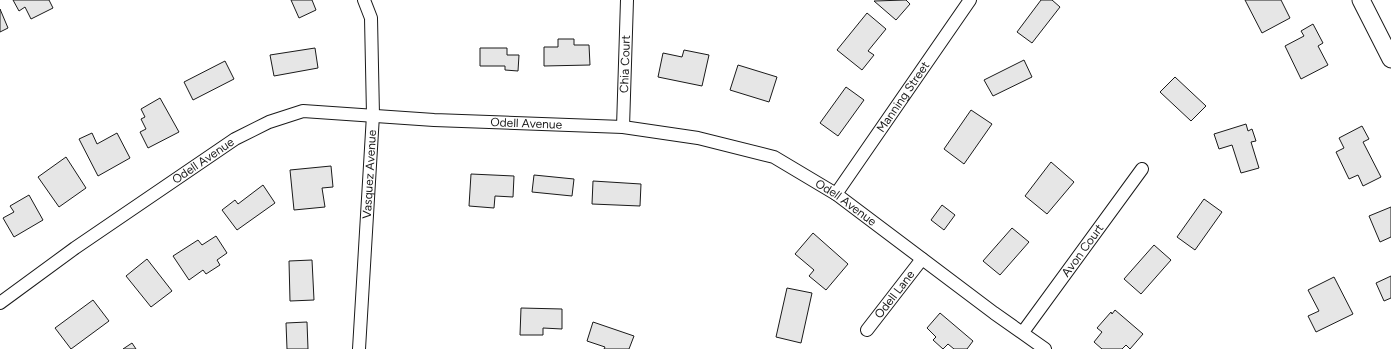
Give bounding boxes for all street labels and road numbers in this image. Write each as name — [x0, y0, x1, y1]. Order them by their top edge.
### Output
street label: Chia Court — [617, 34, 633, 93]
street label: Manning Street — [874, 58, 933, 135]
street label: Odell Avenue — [490, 115, 563, 132]
street label: Vasquez Avenue — [360, 129, 379, 219]
street label: Odell Avenue — [169, 134, 237, 187]
street label: Odell Avenue — [813, 176, 880, 229]
street label: Avon Court — [1059, 221, 1107, 279]
street label: Odell Lane — [872, 267, 918, 321]

